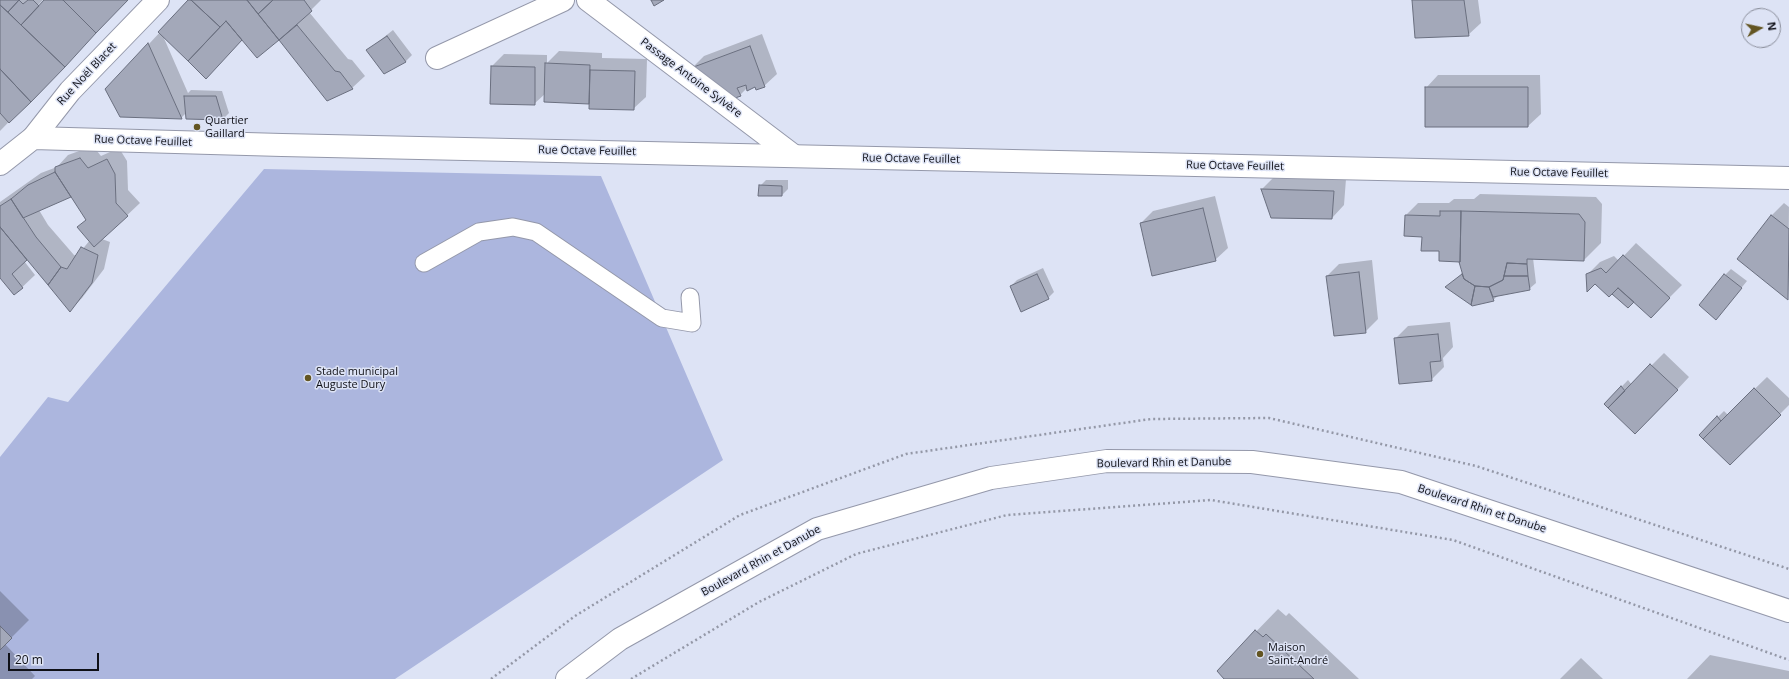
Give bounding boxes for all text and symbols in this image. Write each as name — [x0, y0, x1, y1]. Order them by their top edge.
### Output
north arrow — [1741, 8, 1781, 48]
text: N — [1764, 21, 1780, 32]
street label: Passage Antoine Sylvère — [638, 35, 744, 121]
street label: Rue Noël Blacet — [55, 40, 119, 108]
place label: Quartier Gaillard — [205, 114, 248, 140]
marker: Quartier Gaillard — [192, 122, 202, 132]
street label: Rue Octave Feuillet — [94, 133, 192, 149]
street label: Rue Octave Feuillet — [538, 144, 636, 158]
street label: Rue Octave Feuillet — [862, 152, 960, 166]
street label: Rue Octave Feuillet — [1186, 159, 1284, 173]
street label: Rue Octave Feuillet — [1510, 166, 1608, 180]
place label: Stade municipal Auguste Dury — [316, 365, 398, 391]
marker: Stade municipal Auguste Dury — [303, 373, 313, 383]
street label: Boulevard Rhin et Danube — [1097, 455, 1231, 471]
street label: Boulevard Rhin et Danube — [1416, 482, 1548, 536]
street label: Boulevard Rhin et Danube — [699, 523, 823, 599]
place label: Maison Saint-André — [1268, 641, 1328, 667]
scale bar — [10, 645, 101, 671]
marker: Maison Saint-André — [1255, 649, 1265, 659]
text: 20 m — [15, 651, 43, 668]

